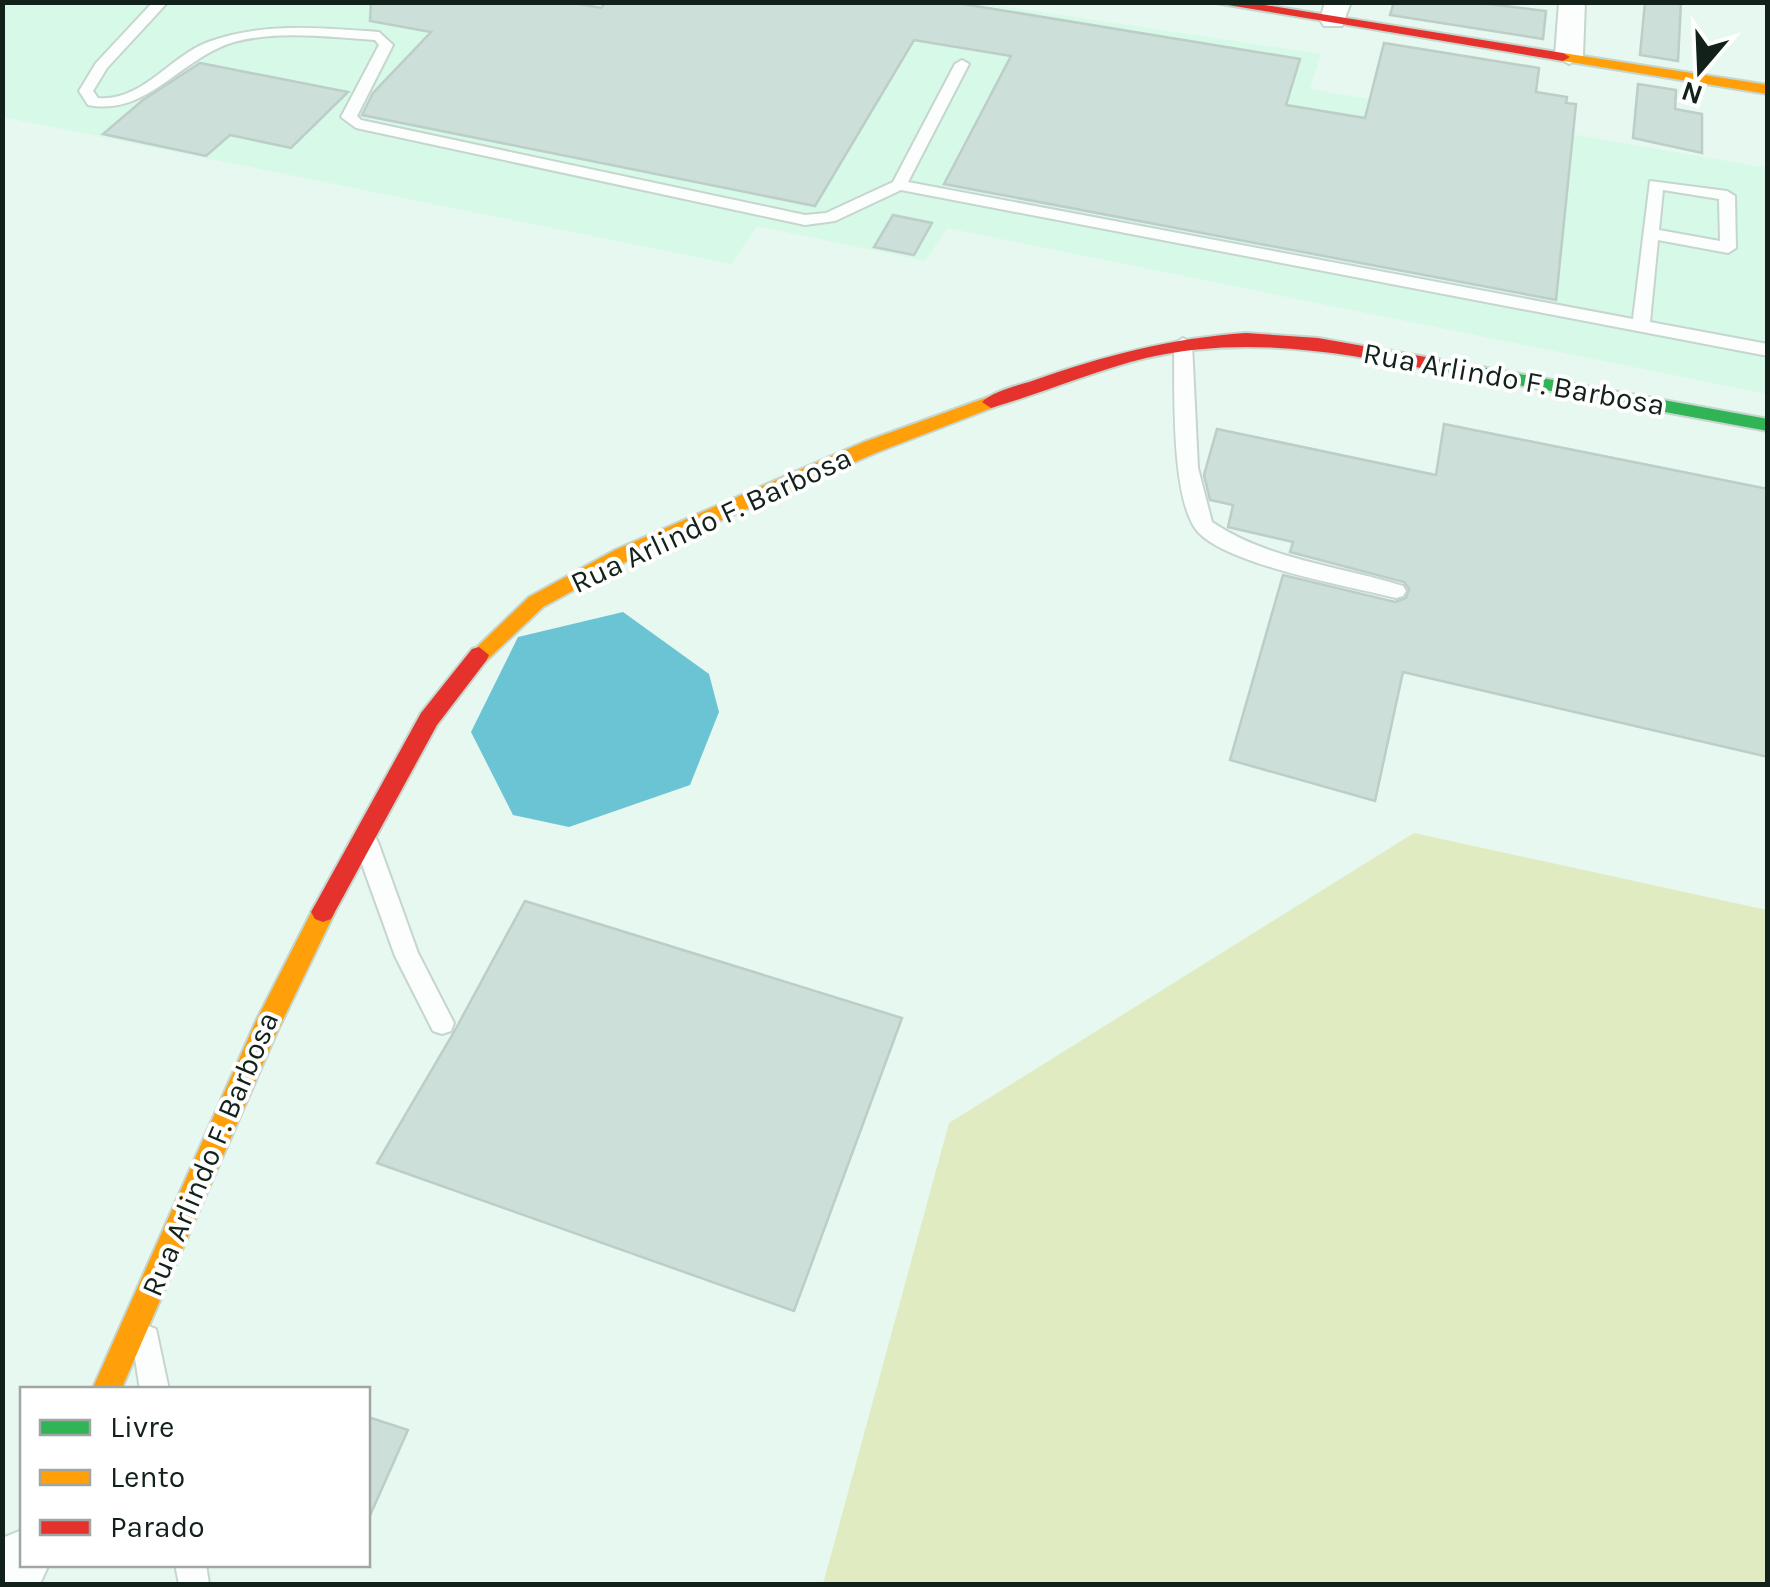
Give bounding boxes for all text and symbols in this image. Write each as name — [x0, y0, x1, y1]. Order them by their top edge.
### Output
north arrow — [1650, 20, 1750, 120]
text: N — [1677, 74, 1707, 112]
street label: Rua Arlindo F. Barbosa — [1360, 335, 1668, 423]
street label: Rua Arlindo F. Barbosa — [565, 439, 857, 601]
street label: Rua Arlindo F. Barbosa — [134, 1006, 286, 1302]
legend — [20, 1387, 370, 1567]
text: Livre — [110, 1409, 174, 1445]
text: Lento — [110, 1459, 185, 1495]
text: Parado — [110, 1509, 205, 1545]

